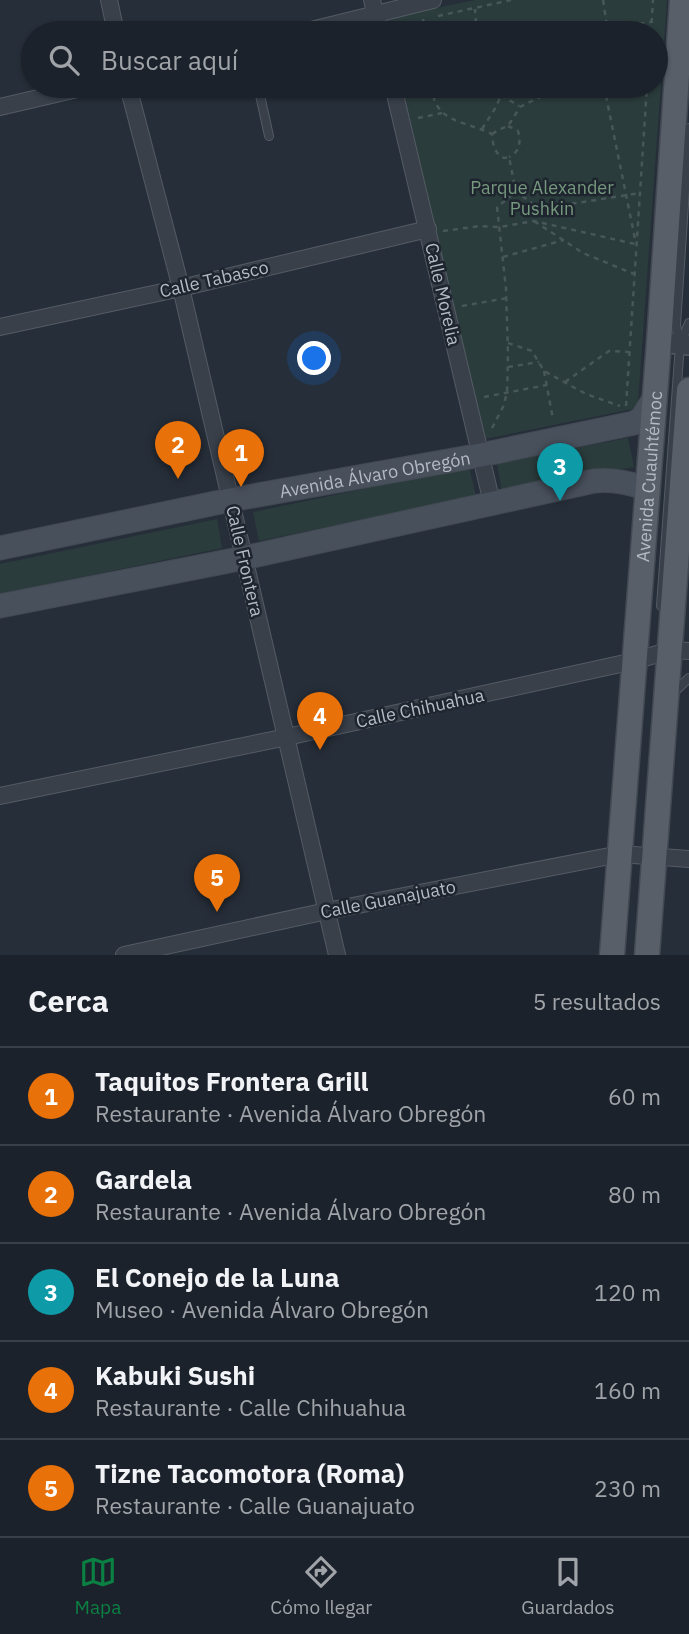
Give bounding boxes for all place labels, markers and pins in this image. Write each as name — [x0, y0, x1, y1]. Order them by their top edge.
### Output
pin: 2 — [155, 421, 201, 479]
pin: 1 — [218, 429, 264, 487]
pin: 3 — [537, 443, 583, 501]
pin: 4 — [297, 692, 343, 750]
pin: 5 — [194, 854, 240, 912]

